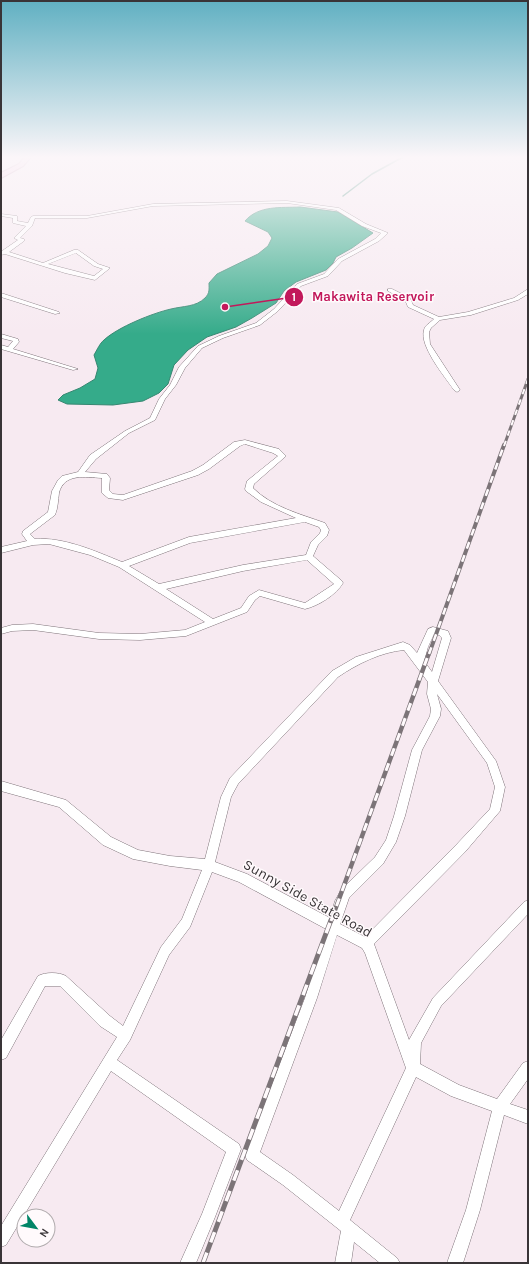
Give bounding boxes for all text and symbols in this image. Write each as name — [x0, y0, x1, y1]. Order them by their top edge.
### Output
callout: Makawita Reservoir — [284, 284, 442, 309]
text: Makawita Reservoir — [312, 289, 435, 304]
text: 1 — [292, 290, 296, 304]
street label: Sunny Side State Road — [240, 856, 375, 941]
north arrow — [16, 1208, 56, 1248]
text: N — [36, 1226, 52, 1240]

